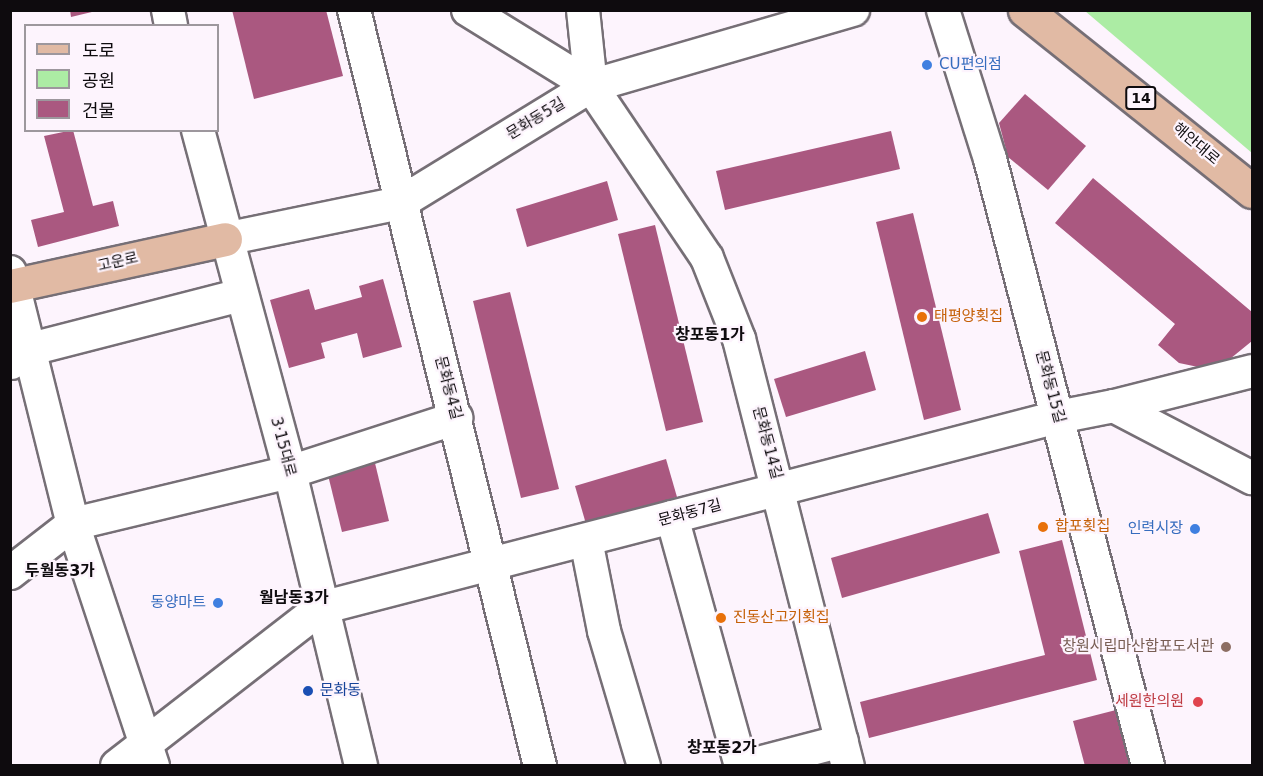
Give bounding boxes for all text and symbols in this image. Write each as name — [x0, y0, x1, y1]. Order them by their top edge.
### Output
legend — [24, 24, 219, 132]
text: 도로 — [82, 40, 115, 61]
place label: CU편의점 — [939, 56, 1002, 74]
marker: CU편의점 — [920, 58, 934, 72]
text: 공원 — [82, 70, 115, 91]
road number: 14 — [1124, 87, 1158, 109]
street label: 문화동5길 — [504, 95, 568, 143]
text: 건물 — [82, 100, 115, 121]
street label: 해안대로 — [1169, 119, 1223, 169]
street label: 고운로 — [96, 249, 140, 275]
place label: 태평양횟집 — [934, 308, 1003, 326]
marker: 태평양횟집 — [915, 310, 929, 324]
district label: 창포동1가 — [675, 325, 745, 345]
street label: 문화동15길 — [1032, 349, 1068, 425]
street label: 문화동4길 — [431, 354, 465, 422]
street label: 문화동14길 — [749, 405, 785, 481]
street label: 3·15대로 — [266, 415, 300, 479]
street label: 문화동7길 — [656, 496, 724, 530]
place label: 합포횟집 — [1055, 518, 1110, 536]
marker: 합포횟집 — [1036, 520, 1050, 534]
place label: 인력시장 — [1128, 520, 1183, 538]
marker: 인력시장 — [1188, 522, 1202, 536]
district label: 두월동3가 — [25, 561, 95, 581]
district label: 월남동3가 — [259, 588, 329, 608]
place label: 동양마트 — [151, 594, 206, 612]
marker: 동양마트 — [211, 596, 225, 610]
place label: 진동산고기횟집 — [733, 609, 830, 627]
marker: 진동산고기횟집 — [714, 611, 728, 625]
place label: 창원시립마산합포도서관 — [1062, 638, 1214, 656]
marker: 창원시립마산합포도서관 — [1219, 640, 1233, 654]
place label: 문화동 — [320, 682, 361, 700]
marker: 문화동 — [301, 684, 315, 698]
place label: 세원한의원 — [1115, 693, 1184, 711]
marker: 세원한의원 — [1189, 693, 1207, 711]
district label: 창포동2가 — [687, 738, 757, 758]

